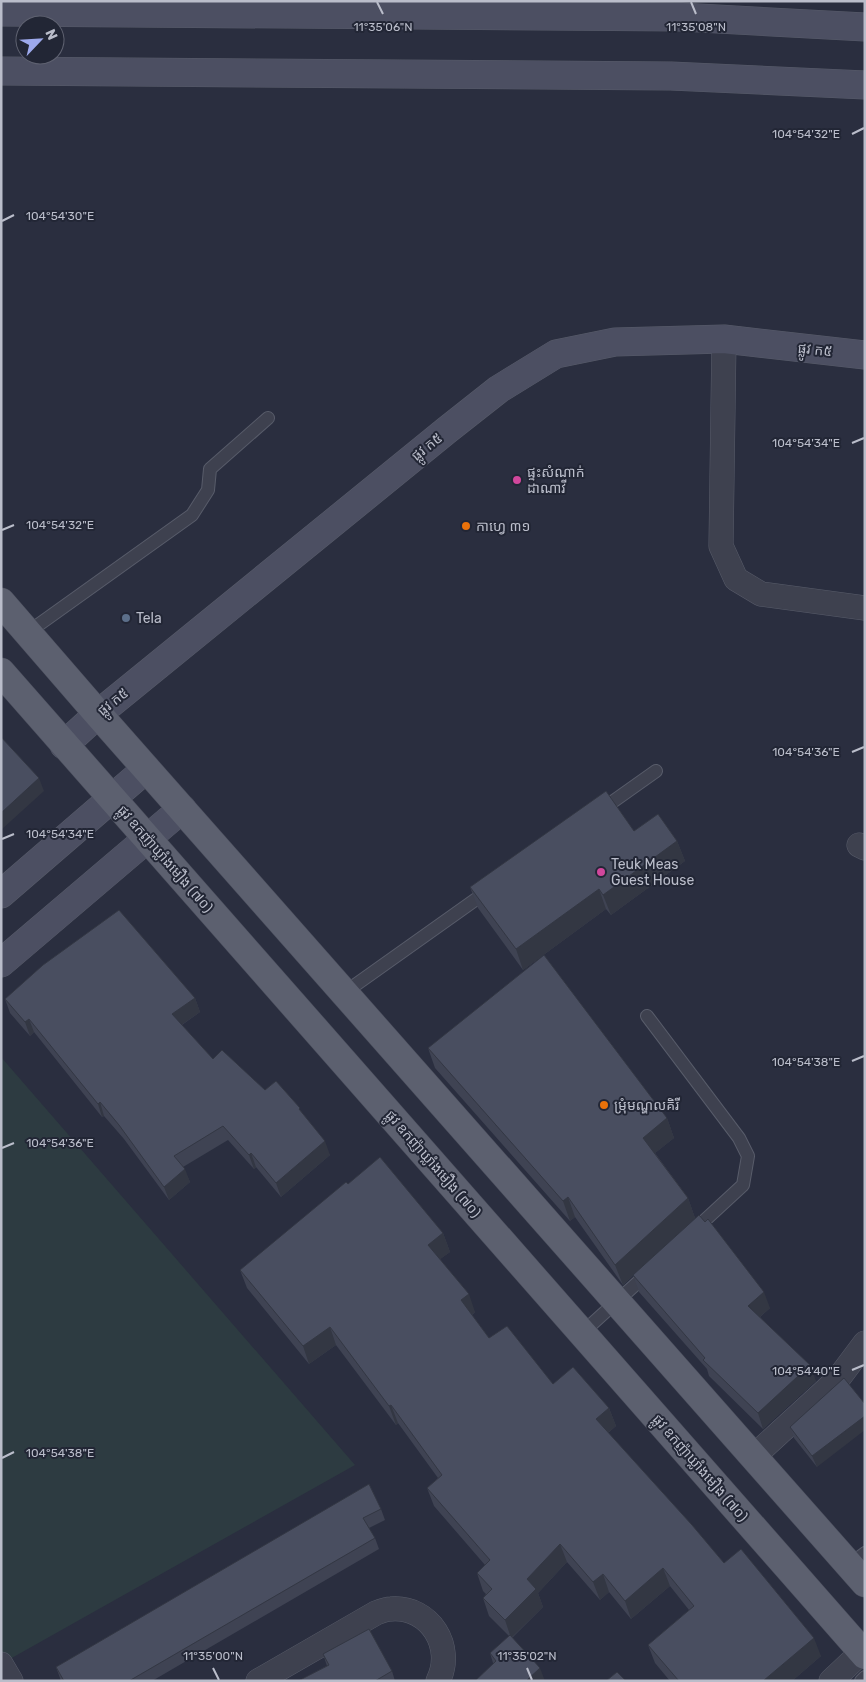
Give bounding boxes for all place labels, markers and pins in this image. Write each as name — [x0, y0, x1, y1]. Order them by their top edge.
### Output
place label: ផ្ទះសំណាក់ ដាណាវី — [527, 464, 585, 497]
marker: ផ្ទះសំណាក់ ដាណាវី — [511, 474, 523, 486]
place label: កាហ្វេ ៣១ — [476, 518, 530, 535]
marker: កាហ្វេ ៣១ — [460, 520, 472, 532]
place label: Tela — [136, 610, 162, 627]
marker: Tela — [120, 612, 132, 624]
place label: Teuk Meas Guest House — [611, 856, 694, 889]
marker: Teuk Meas Guest House — [595, 866, 607, 878]
place label: ម្រុំមណ្ឌលគិរី — [614, 1097, 680, 1114]
marker: ម្រុំមណ្ឌលគិរី — [598, 1099, 610, 1111]

